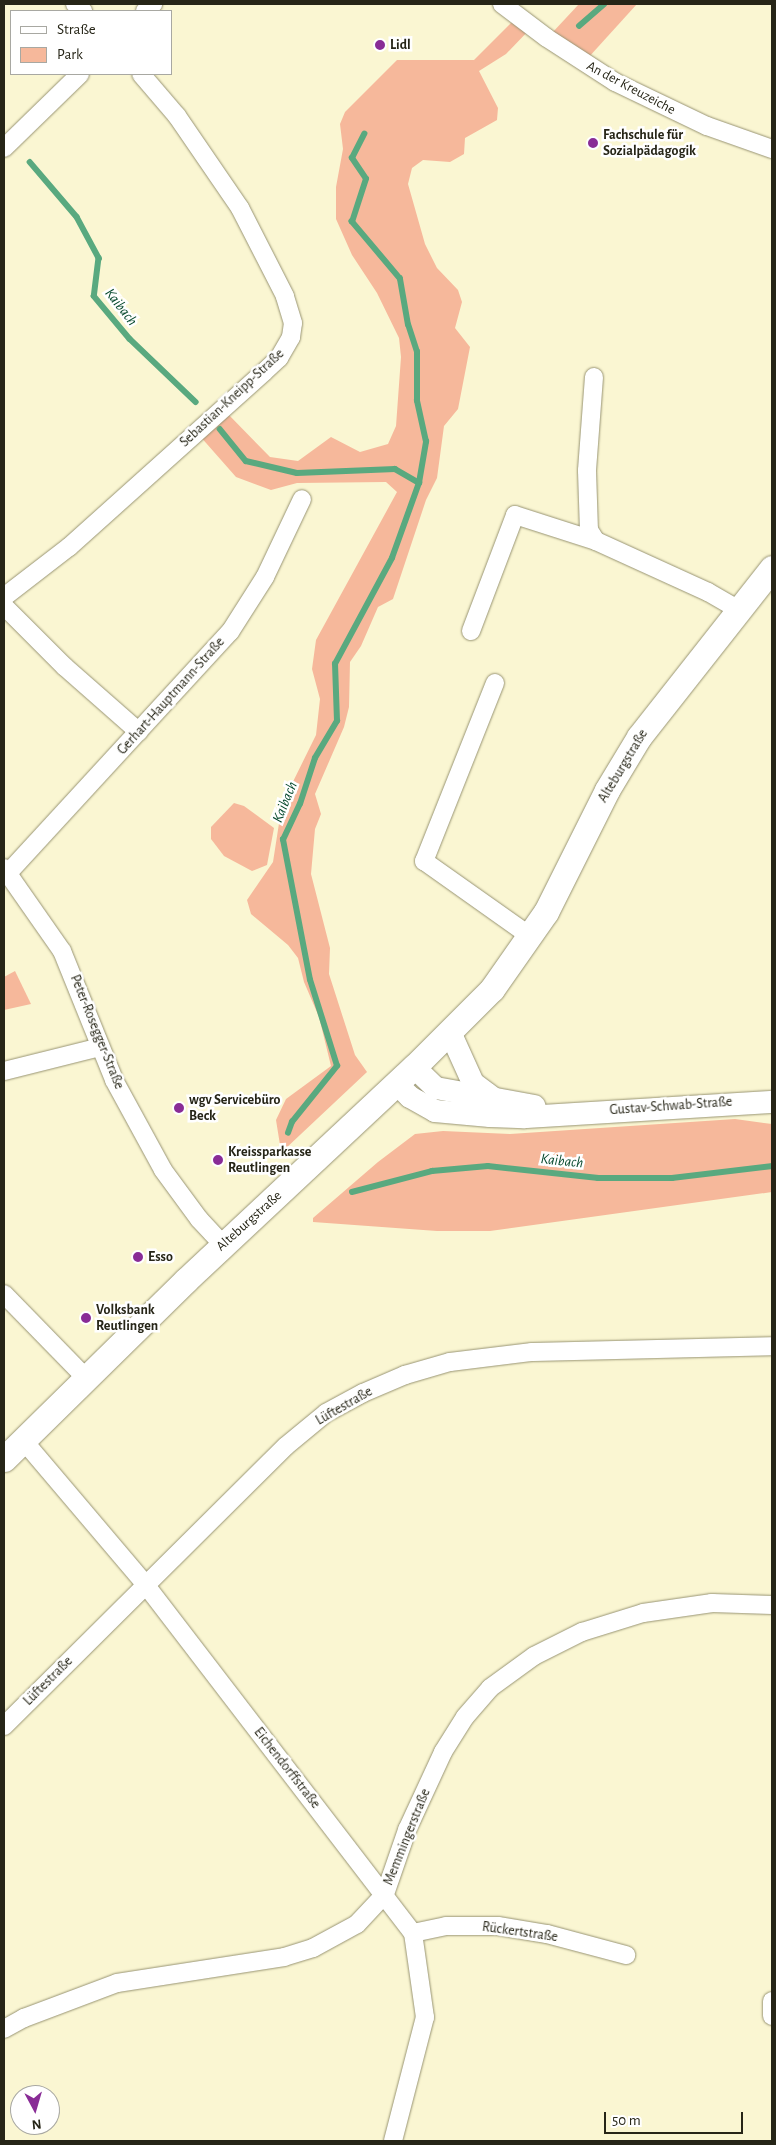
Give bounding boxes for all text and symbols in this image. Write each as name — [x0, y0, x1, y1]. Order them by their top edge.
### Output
legend — [10, 10, 172, 75]
text: Straße — [57, 22, 96, 37]
place label: Lidl — [390, 37, 411, 53]
marker: Lidl — [374, 39, 386, 51]
text: Park — [57, 47, 83, 62]
street label: An der Kreuzeiche — [584, 58, 678, 118]
place label: Fachschule für Sozialpädagogik — [603, 127, 696, 160]
marker: Fachschule für Sozialpädagogik — [587, 137, 599, 149]
water label: Kaibach — [101, 285, 141, 329]
street label: Sebastian-Kneipp-Straße — [176, 345, 288, 451]
street label: Gerhart-Hauptmann-Straße — [114, 634, 228, 758]
street label: Alteburgstraße — [595, 726, 651, 806]
water label: Kaibach — [269, 779, 301, 825]
street label: Peter-Rosegger-Straße — [66, 972, 128, 1092]
place label: wgv Servicebüro Beck — [189, 1092, 280, 1124]
street label: Gustav-Schwab-Straße — [609, 1093, 733, 1119]
marker: wgv Servicebüro Beck — [173, 1102, 185, 1114]
place label: Kreissparkasse Reutlingen — [228, 1144, 311, 1176]
water label: Kaibach — [540, 1150, 584, 1172]
marker: Kreissparkasse Reutlingen — [212, 1154, 224, 1166]
street label: Alteburgstraße — [213, 1187, 285, 1255]
place label: Esso — [148, 1249, 173, 1265]
marker: Esso — [132, 1251, 144, 1263]
place label: Volksbank Reutlingen — [96, 1302, 158, 1334]
marker: Volksbank Reutlingen — [80, 1312, 92, 1324]
street label: Lüftestraße — [313, 1383, 375, 1429]
street label: Lüftestraße — [20, 1653, 76, 1709]
street label: Eichendorffstraße — [250, 1724, 324, 1812]
street label: Memmingerstraße — [380, 1786, 434, 1888]
street label: Rückertstraße — [481, 1918, 559, 1946]
north arrow — [10, 2085, 60, 2135]
scale bar — [606, 2102, 745, 2134]
text: 50 m — [612, 2113, 641, 2128]
text: N — [31, 2116, 42, 2131]

